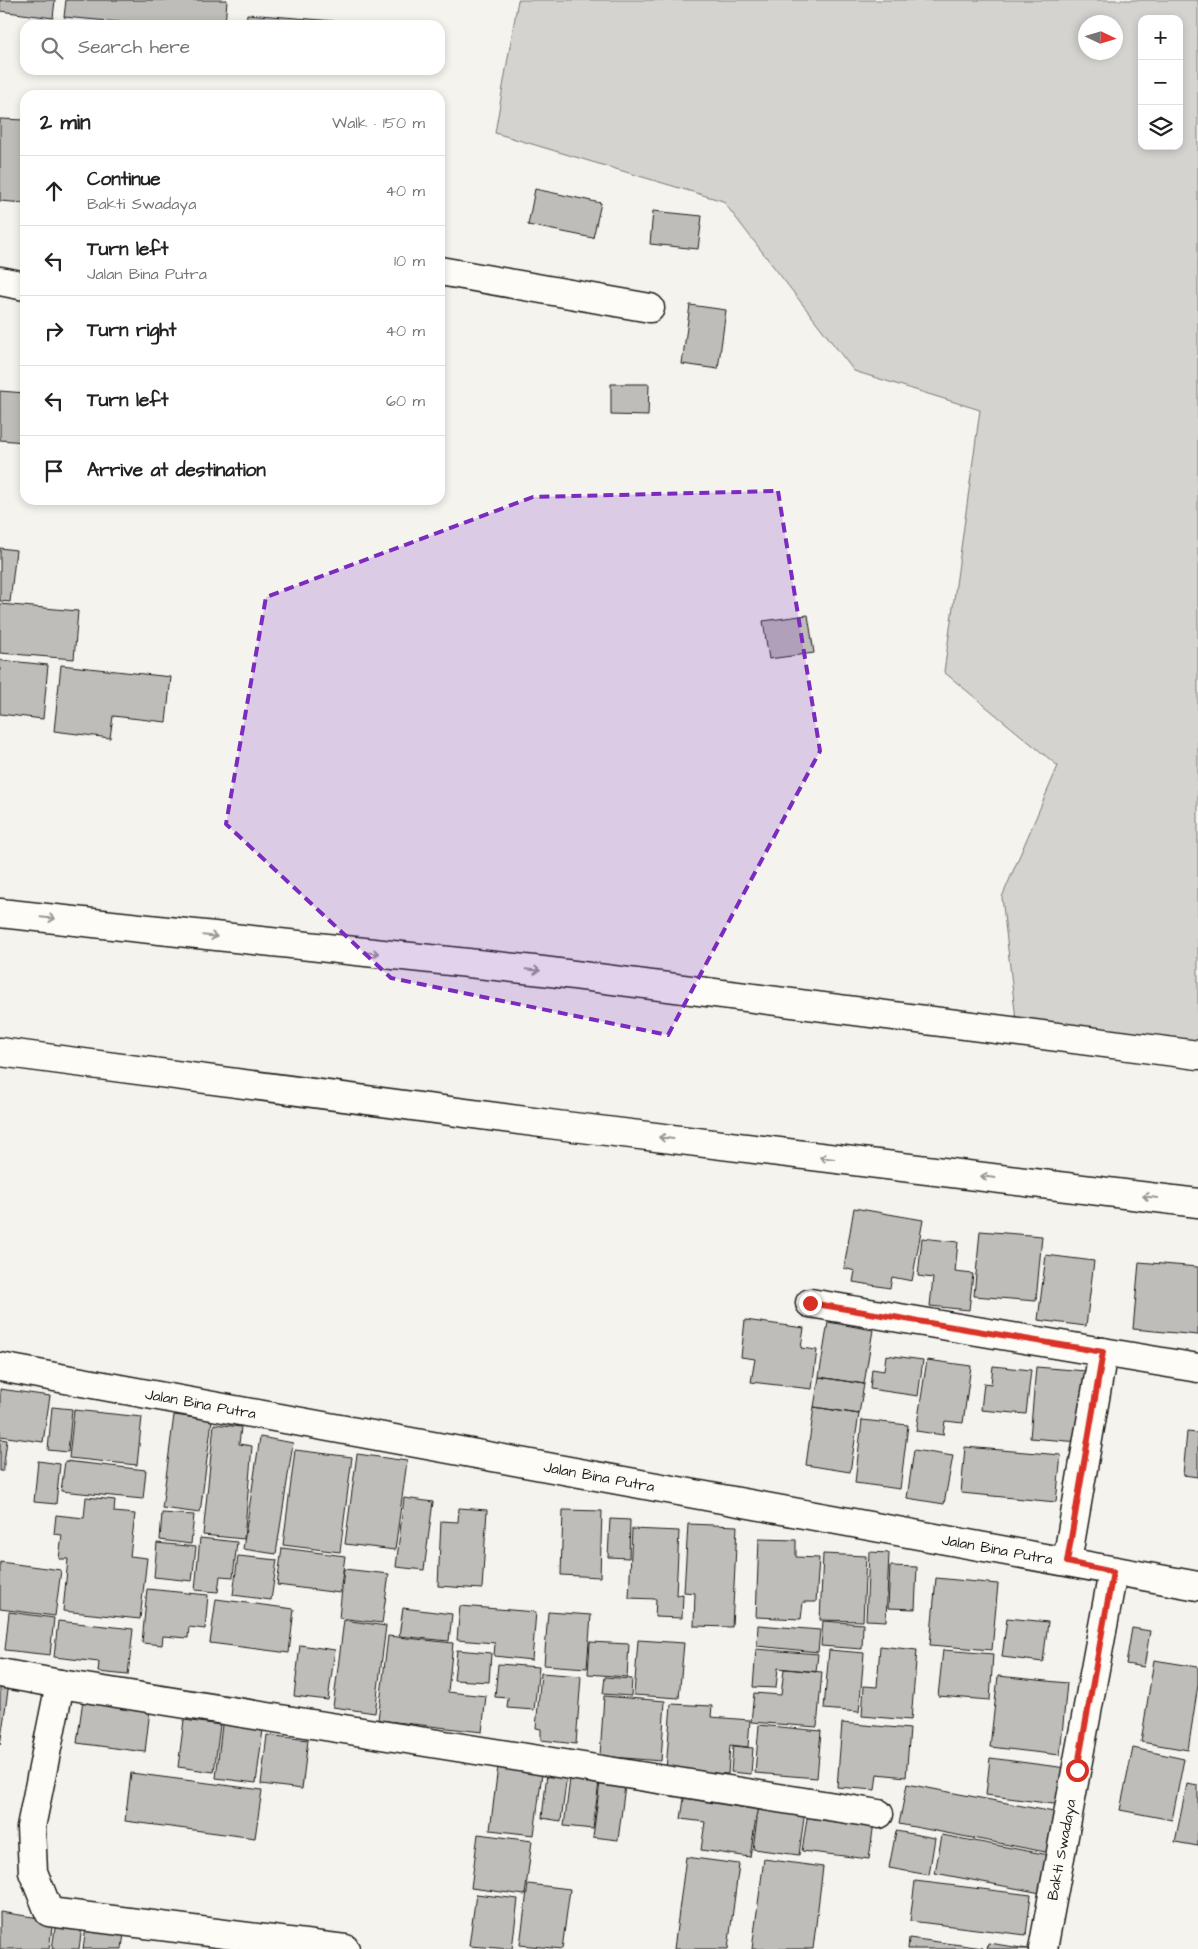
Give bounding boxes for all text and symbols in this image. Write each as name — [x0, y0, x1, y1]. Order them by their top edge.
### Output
north arrow — [1078, 15, 1123, 60]
map controls — [1138, 15, 1183, 150]
button: + — [1138, 15, 1183, 60]
search box — [20, 20, 445, 75]
icon: search — [38, 34, 66, 62]
text: Search here — [78, 34, 190, 61]
button: − — [1138, 60, 1183, 105]
button: layers — [1138, 105, 1183, 150]
text: 2 min — [40, 108, 90, 137]
text: Walk · 150 m — [332, 112, 425, 134]
text: Continue — [87, 166, 161, 193]
icon: ahead — [40, 177, 68, 205]
text: 40 m — [385, 180, 425, 202]
text: Bakti Swadaya — [87, 193, 196, 215]
text: Turn left — [87, 236, 168, 263]
icon: left — [40, 247, 68, 275]
text: 10 m — [394, 250, 425, 272]
text: Jalan Bina Putra — [87, 263, 207, 285]
icon: right — [40, 317, 68, 345]
text: Turn right — [87, 317, 176, 344]
text: 40 m — [385, 320, 425, 342]
icon: left — [40, 387, 68, 415]
text: Turn left — [87, 387, 168, 414]
text: 60 m — [386, 390, 425, 412]
icon: arrive — [40, 457, 68, 485]
text: Arrive at destination — [87, 457, 266, 484]
one-way arrow — [40, 914, 56, 923]
one-way arrow — [202, 931, 218, 941]
one-way arrow — [363, 948, 379, 958]
one-way arrow — [525, 965, 541, 975]
one-way arrow — [658, 1133, 674, 1143]
one-way arrow — [819, 1153, 835, 1163]
one-way arrow — [981, 1172, 997, 1182]
one-way arrow — [1142, 1192, 1158, 1202]
route end — [799, 1292, 822, 1315]
street label: Jalan Bina Putra — [143, 1384, 258, 1425]
street label: Jalan Bina Putra — [542, 1457, 657, 1498]
street label: Jalan Bina Putra — [940, 1529, 1055, 1570]
route start — [1066, 1759, 1089, 1782]
street label: Bakti Swadaya — [1042, 1797, 1082, 1902]

